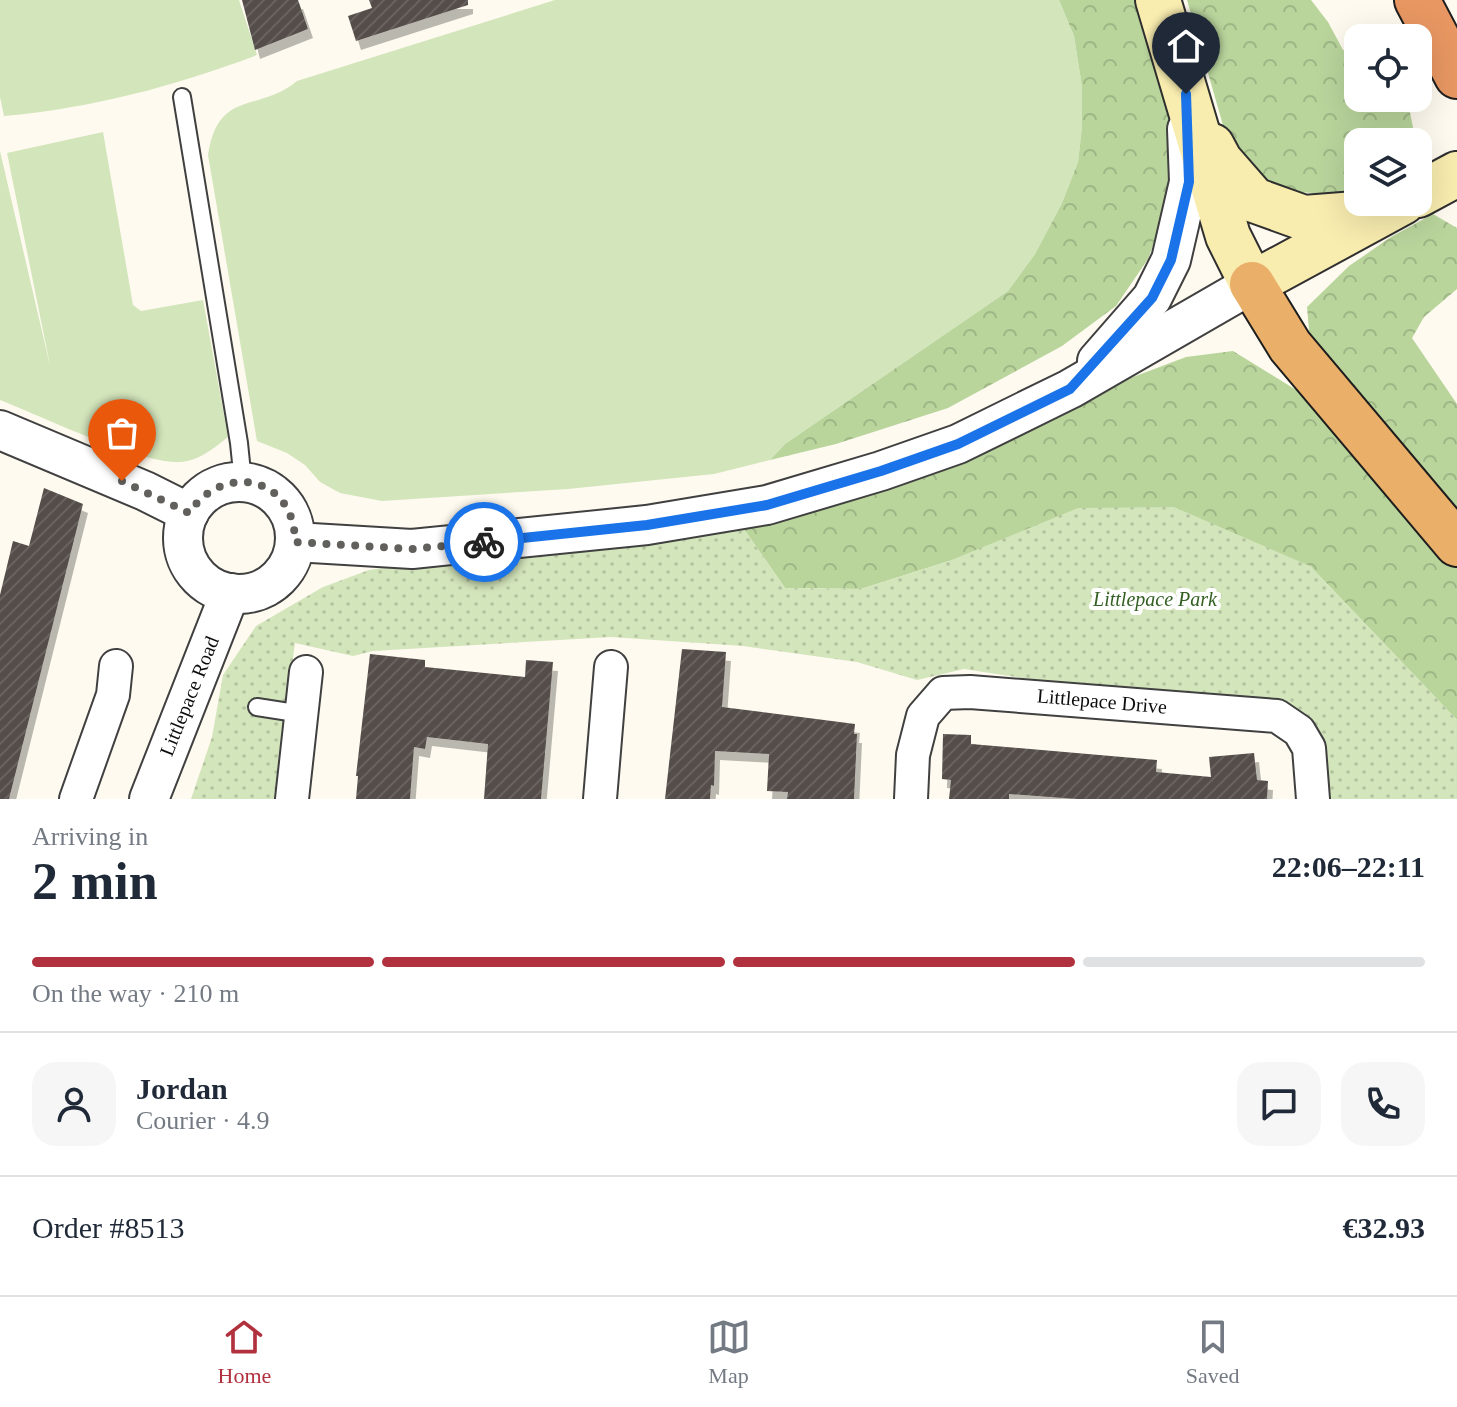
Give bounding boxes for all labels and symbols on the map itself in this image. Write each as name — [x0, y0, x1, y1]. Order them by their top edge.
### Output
pin — [1152, 12, 1220, 94]
pin — [88, 399, 156, 481]
courier — [444, 502, 524, 582]
park label: Littlepace Park — [1092, 588, 1218, 611]
street label: Littlepace Road — [155, 633, 224, 759]
street label: Littlepace Drive — [1036, 684, 1168, 719]

